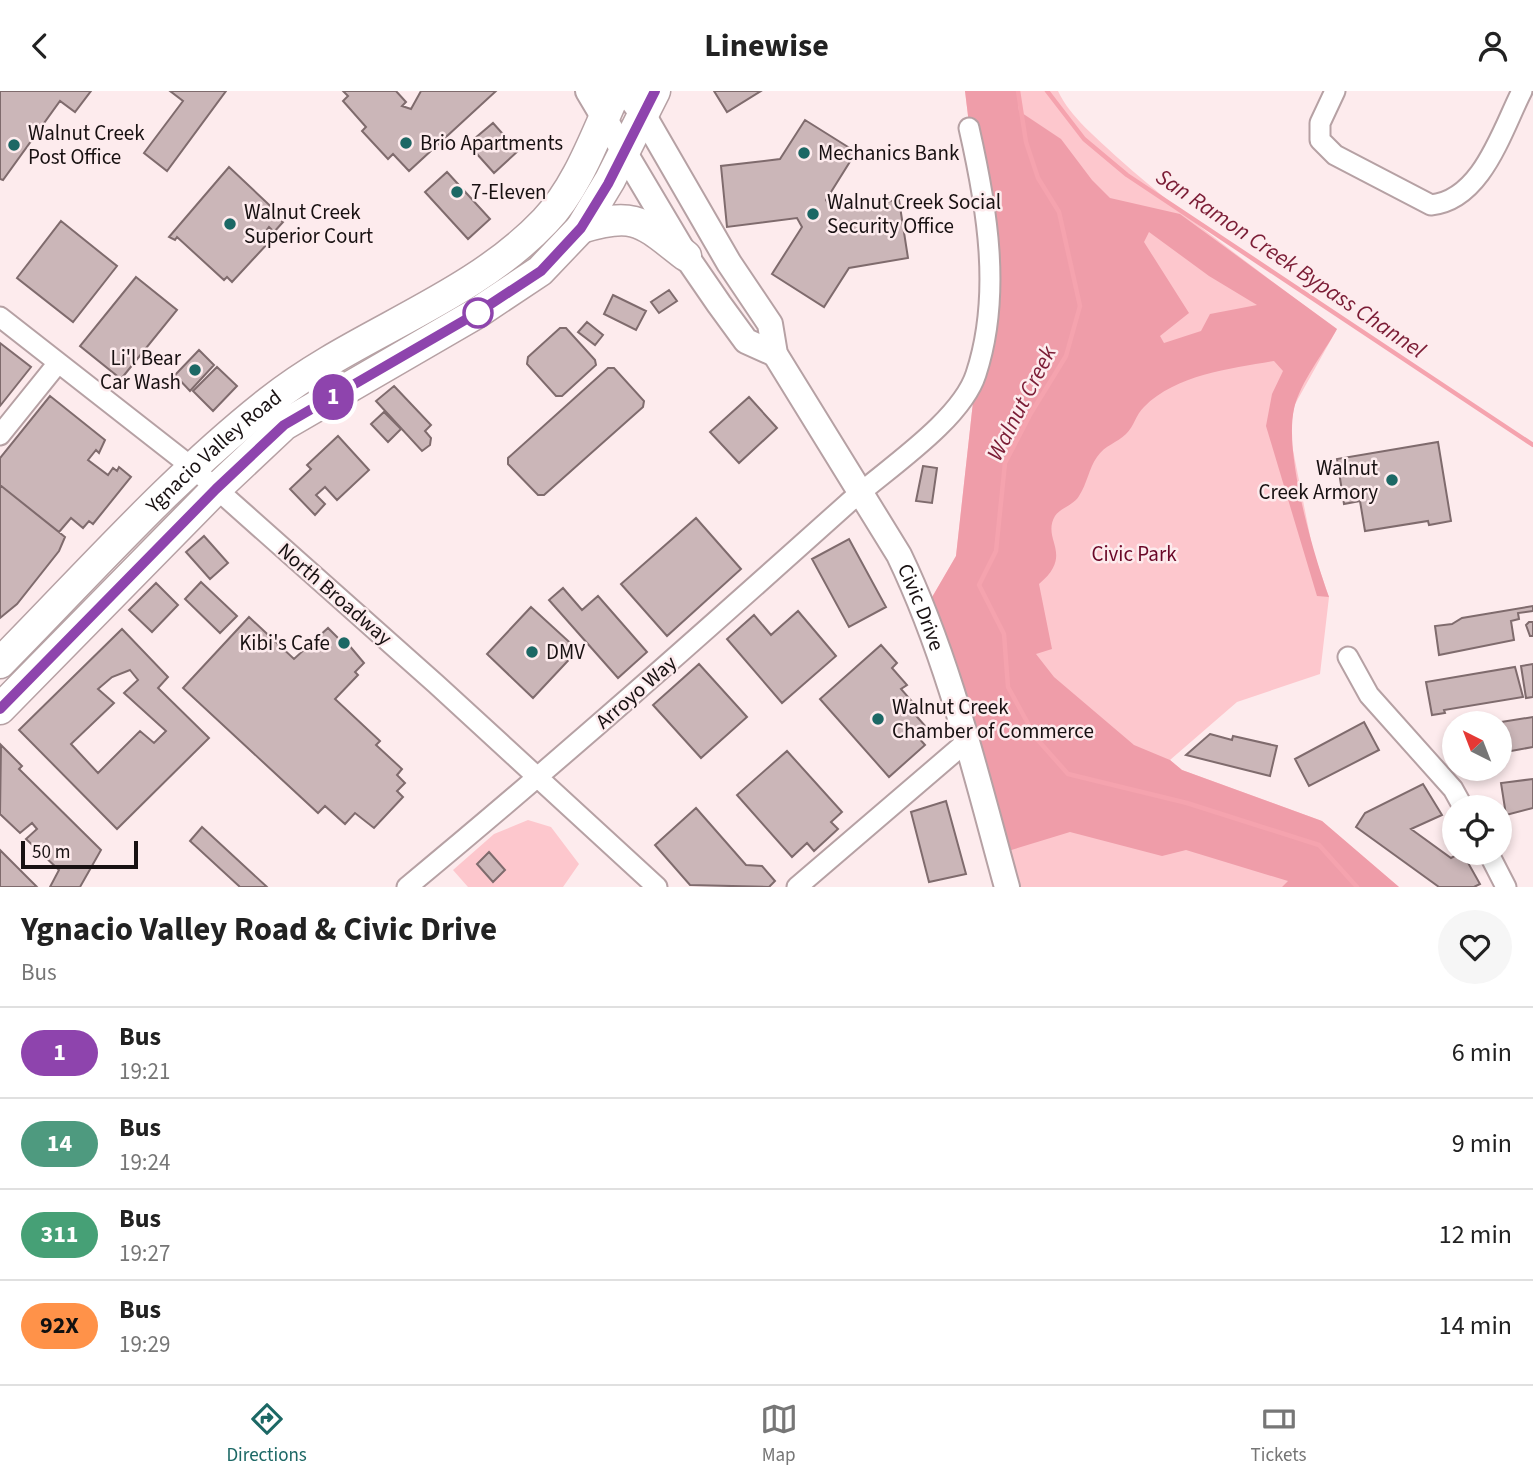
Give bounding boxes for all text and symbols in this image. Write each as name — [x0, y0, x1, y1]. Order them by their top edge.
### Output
text: Linewise — [704, 23, 829, 69]
icon: back — [21, 27, 59, 65]
icon: person — [1474, 27, 1512, 65]
place label: Walnut Creek Post Office — [28, 118, 145, 172]
place label: Brio Apartments — [420, 128, 563, 158]
marker: Brio Apartments — [398, 135, 414, 151]
marker: Walnut Creek Post Office — [6, 137, 22, 153]
place label: Mechanics Bank — [818, 138, 960, 168]
marker: Mechanics Bank — [796, 145, 812, 161]
water label: San Ramon Creek Bypass Channel — [1149, 161, 1432, 366]
place label: 7-Eleven — [471, 177, 547, 207]
marker: 7-Eleven — [449, 184, 465, 200]
place label: Walnut Creek Social Security Office — [827, 187, 1001, 241]
place label: Walnut Creek Superior Court — [244, 197, 373, 251]
marker: Walnut Creek Social Security Office — [805, 206, 821, 222]
marker: Walnut Creek Superior Court — [222, 216, 238, 232]
unlabelled marker — [463, 298, 493, 328]
water label: Walnut Creek — [978, 339, 1065, 466]
place label: Li'l Bear Car Wash — [100, 343, 182, 397]
marker: Li'l Bear Car Wash — [187, 362, 203, 378]
line badge: 1 — [310, 374, 356, 420]
text: 1 — [327, 379, 339, 414]
street label: Ygnacio Valley Road — [138, 382, 288, 521]
place label: Walnut Creek Armory — [1258, 453, 1378, 507]
marker: Walnut Creek Armory — [1384, 472, 1400, 488]
street label: North Broadway — [271, 536, 399, 652]
park label: Civic Park — [1091, 539, 1177, 569]
street label: Civic Drive — [890, 559, 952, 655]
place label: Kibi's Cafe — [239, 628, 330, 658]
marker: Kibi's Cafe — [336, 635, 352, 651]
place label: DMV — [546, 637, 585, 667]
marker: DMV — [524, 644, 540, 660]
street label: Arroyo Way — [589, 648, 683, 736]
place label: Walnut Creek Chamber of Commerce — [892, 692, 1094, 746]
marker: Walnut Creek Chamber of Commerce — [870, 711, 886, 727]
north arrow — [1442, 711, 1512, 781]
map controls — [1442, 711, 1512, 865]
button: locate — [1442, 795, 1512, 865]
scale bar — [21, 838, 138, 870]
text: 50 m — [32, 839, 70, 866]
text: Ygnacio Valley Road & Civic Drive — [21, 906, 497, 953]
button: heart — [1438, 910, 1512, 984]
text: Bus — [21, 956, 57, 989]
text: Bus — [119, 1018, 161, 1055]
text: 6 min — [1452, 1034, 1512, 1071]
text: 1 — [53, 1035, 66, 1070]
text: 19:21 — [119, 1055, 170, 1088]
text: Bus — [119, 1109, 161, 1146]
text: 9 min — [1452, 1125, 1512, 1162]
text: 14 — [47, 1126, 72, 1161]
text: 19:24 — [119, 1146, 170, 1179]
text: Bus — [119, 1200, 161, 1237]
text: 12 min — [1439, 1216, 1512, 1253]
text: 311 — [40, 1217, 79, 1252]
text: 19:27 — [119, 1237, 170, 1270]
text: Bus — [119, 1291, 161, 1328]
text: 14 min — [1439, 1307, 1512, 1344]
text: 92X — [40, 1308, 79, 1343]
text: 19:29 — [119, 1328, 170, 1361]
tab: Directions — [226, 1400, 307, 1469]
tab: Map — [760, 1400, 798, 1469]
tab: Tickets — [1251, 1400, 1307, 1469]

